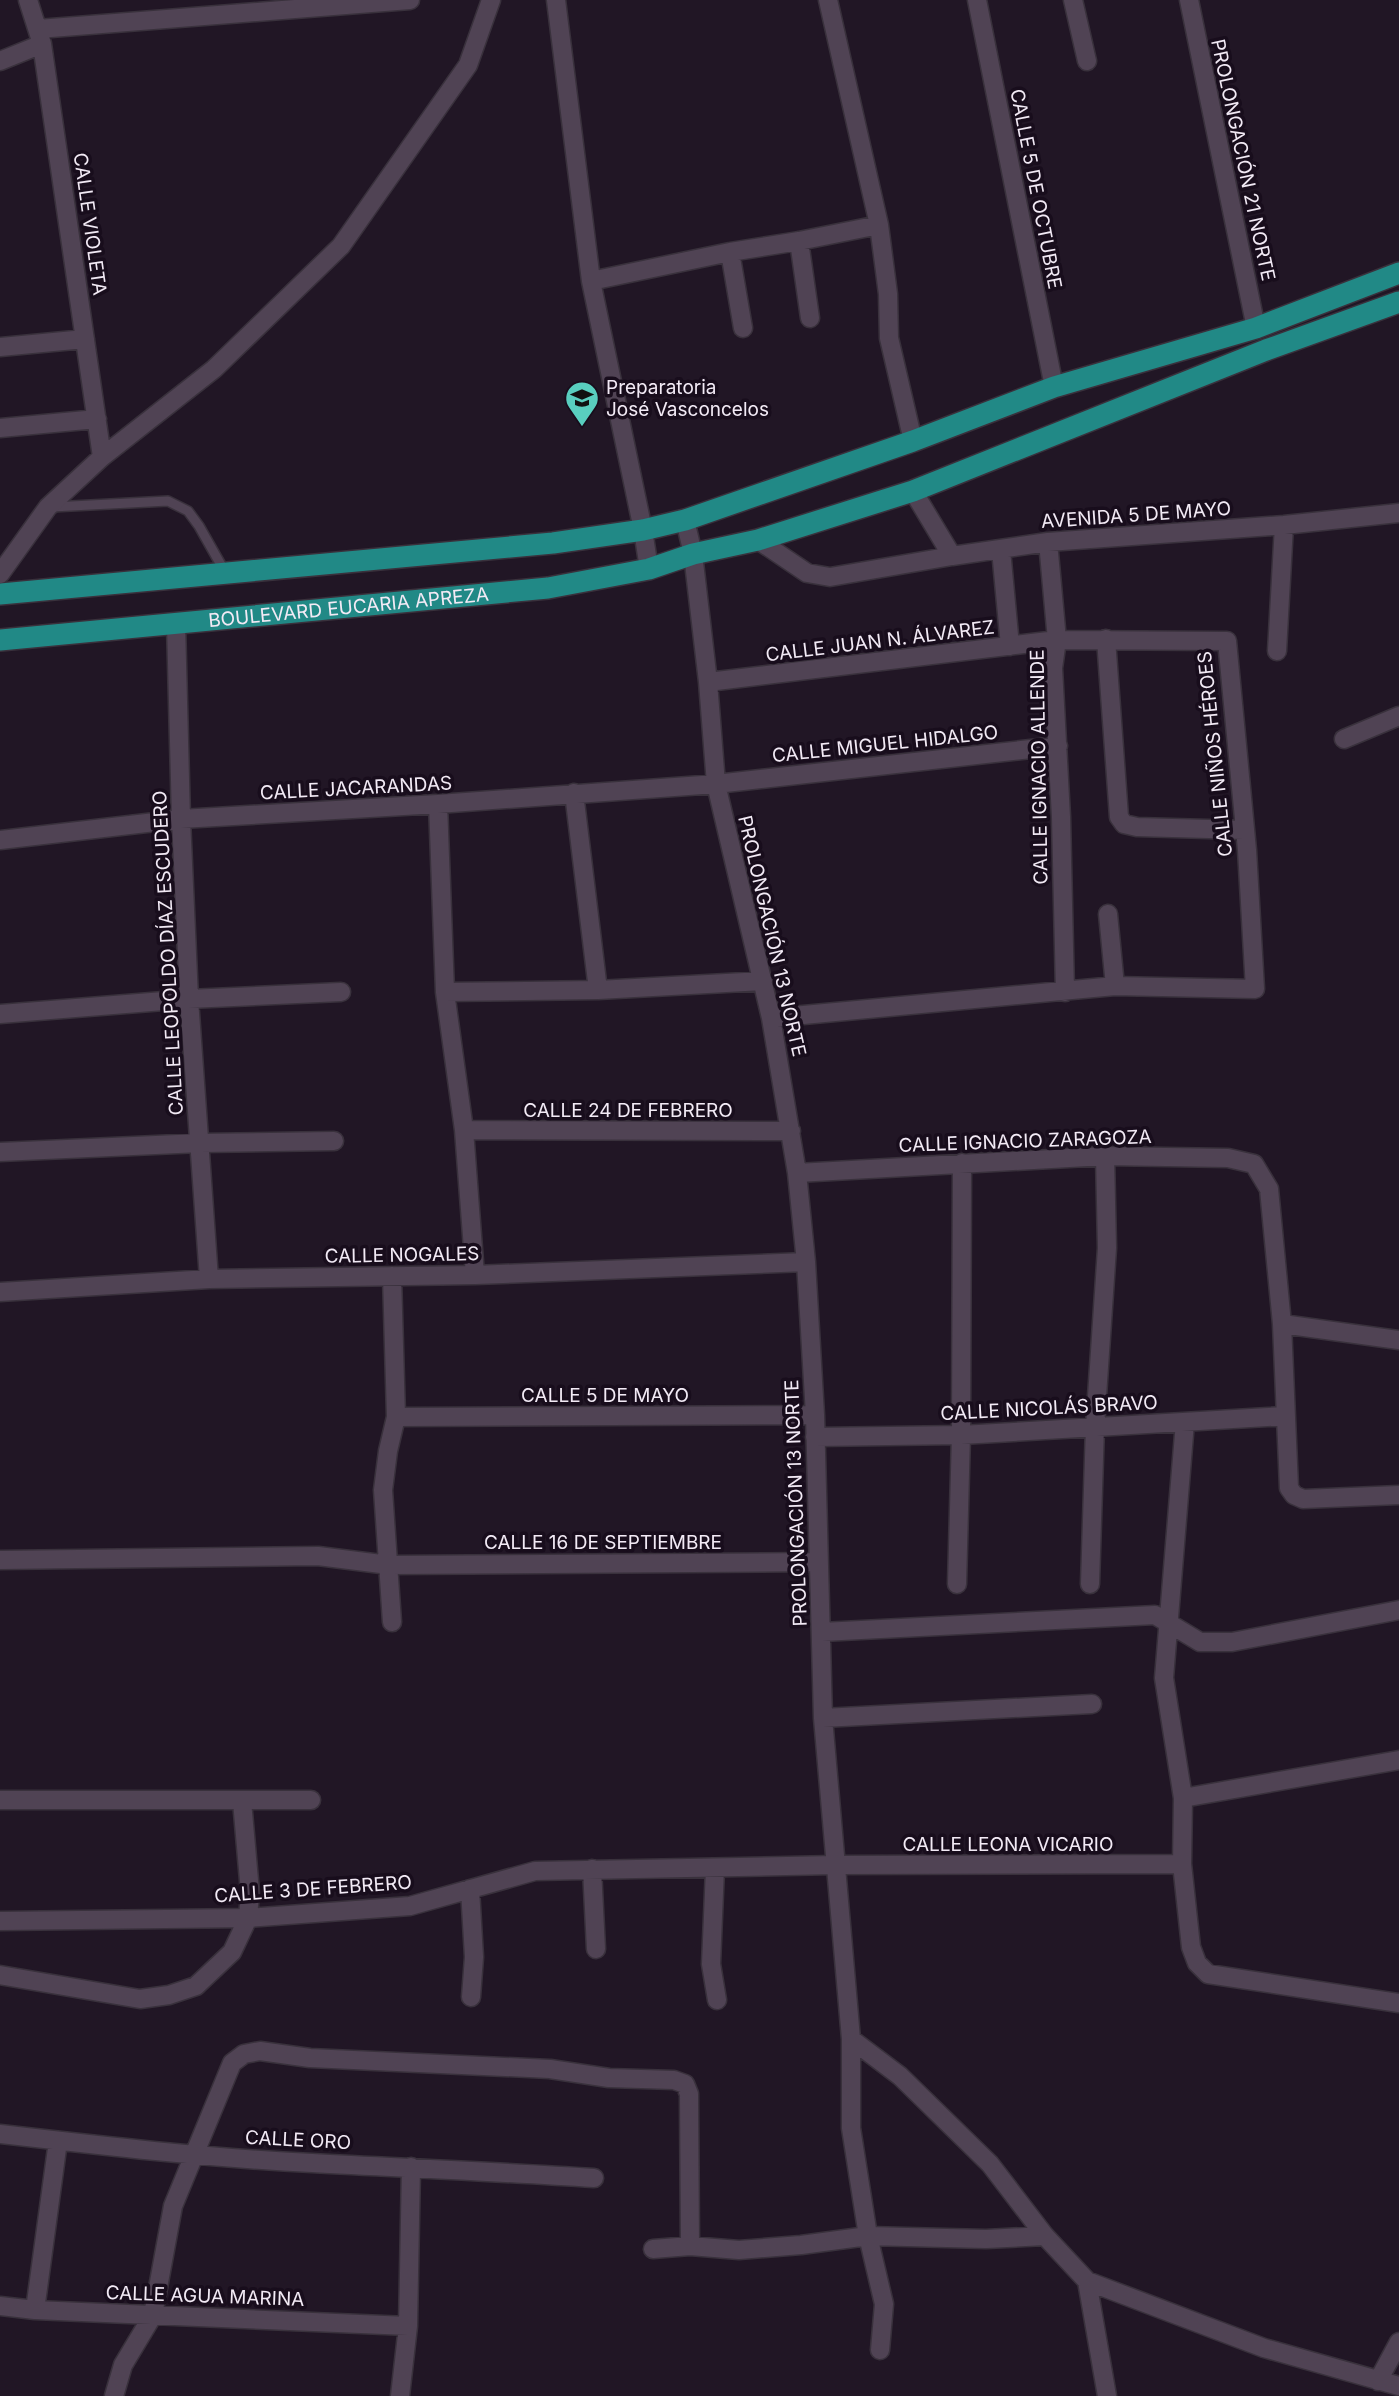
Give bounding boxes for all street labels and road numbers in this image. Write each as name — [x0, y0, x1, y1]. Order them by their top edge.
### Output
street label: PROLONGACIÓN 21 NORTE — [1206, 37, 1280, 283]
street label: CALLE 5 DE OCTUBRE — [1005, 87, 1067, 291]
street label: CALLE VIOLETA — [69, 151, 111, 297]
street label: AVENIDA 5 DE MAYO — [1040, 497, 1232, 533]
street label: BOULEVARD EUCARIA APREZA — [207, 582, 490, 632]
street label: CALLE JUAN N. ÁLVAREZ — [764, 615, 996, 666]
street label: CALLE IGNACIO ALLENDE — [1025, 649, 1053, 885]
street label: CALLE NIÑOS HÉROES — [1192, 650, 1237, 858]
street label: CALLE MIGUEL HIDALGO — [771, 721, 999, 767]
street label: CALLE JACARANDAS — [259, 771, 453, 805]
street label: CALLE LEOPOLDO DÍAZ ESCUDERO — [147, 790, 188, 1116]
street label: PROLONGACIÓN 13 NORTE — [733, 813, 811, 1059]
street label: CALLE 24 DE FEBRERO — [523, 1099, 733, 1122]
street label: CALLE IGNACIO ZARAGOZA — [898, 1125, 1152, 1157]
street label: CALLE NOGALES — [324, 1242, 480, 1268]
street label: PROLONGACIÓN 13 NORTE — [780, 1379, 812, 1627]
street label: CALLE 5 DE MAYO — [521, 1384, 689, 1407]
street label: CALLE NICOLÁS BRAVO — [940, 1390, 1158, 1425]
street label: CALLE 16 DE SEPTIEMBRE — [484, 1531, 722, 1554]
street label: CALLE LEONA VICARIO — [902, 1833, 1114, 1856]
street label: CALLE 3 DE FEBRERO — [213, 1871, 413, 1907]
street label: CALLE ORO — [244, 2126, 352, 2154]
street label: CALLE AGUA MARINA — [105, 2281, 305, 2311]

